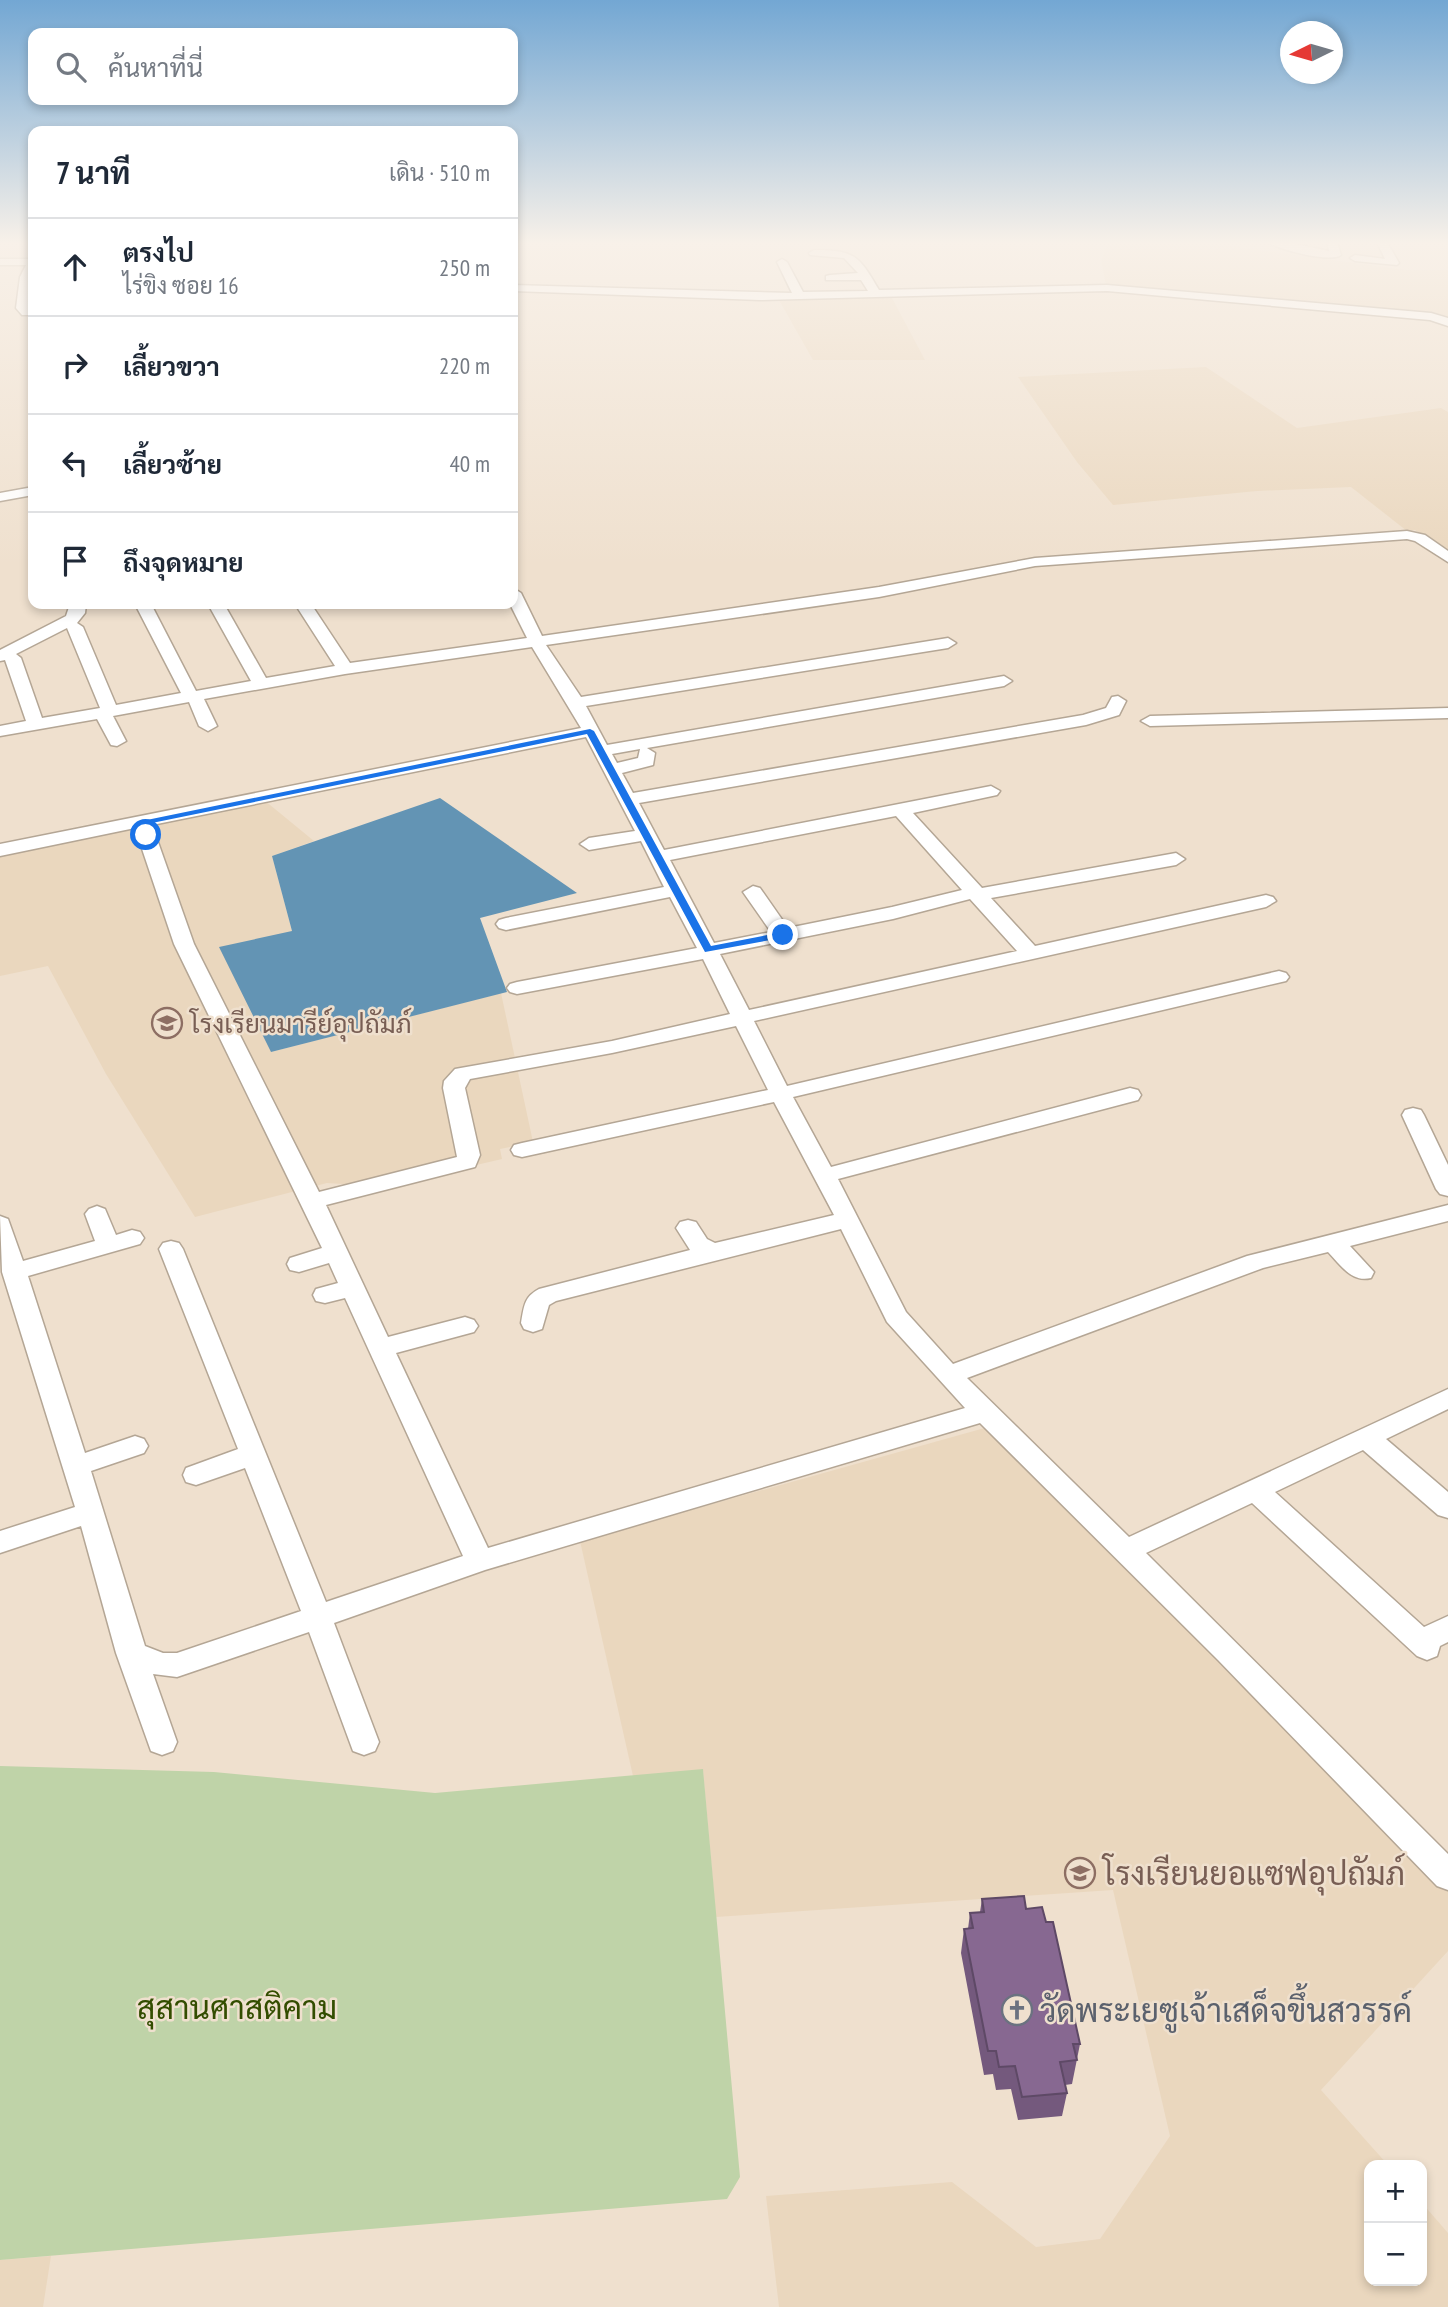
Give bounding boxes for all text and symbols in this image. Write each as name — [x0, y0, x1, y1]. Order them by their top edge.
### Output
north arrow — [1280, 21, 1343, 84]
search box — [28, 28, 518, 105]
icon: search — [52, 48, 90, 86]
text: ค้นหาที่นี่ — [108, 51, 203, 84]
text: 7 นาที — [56, 153, 130, 192]
text: เดิน · 510 m — [389, 158, 490, 187]
text: ตรงไป — [123, 236, 194, 269]
icon: ahead — [56, 248, 94, 286]
text: 250 m — [439, 253, 490, 282]
text: ไร่ขิง ซอย 16 — [123, 271, 238, 300]
icon: right — [56, 346, 94, 384]
text: เลี้ยวขวา — [123, 350, 220, 383]
text: 220 m — [439, 351, 490, 380]
icon: left — [56, 444, 94, 482]
text: เลี้ยวซ้าย — [123, 448, 222, 481]
text: 40 m — [449, 449, 490, 478]
icon: arrive — [56, 542, 94, 580]
text: ถึงจุดหมาย — [123, 546, 244, 579]
route start — [130, 819, 161, 850]
route end — [767, 919, 798, 950]
school or university icon: โรงเรียนมารีย์อุปถัมภ์ — [150, 1006, 184, 1040]
place label: โรงเรียนมารีย์อุปถัมภ์ — [188, 1007, 412, 1042]
place label: โรงเรียนยอแซฟอุปถัมภ์ — [1101, 1852, 1405, 1896]
school or university icon: โรงเรียนยอแซฟอุปถัมภ์ — [1063, 1856, 1097, 1890]
place label: วัดพระเยซูเจ้าเสด็จขึ้นสวรรค์ — [1040, 1982, 1412, 2033]
park label: สุสานศาสติคาม — [137, 1986, 337, 2030]
church icon: วัดพระเยซูเจ้าเสด็จขึ้นสวรรค์ — [1000, 1993, 1034, 2027]
map controls — [1364, 2160, 1427, 2286]
button: + — [1364, 2160, 1427, 2223]
button: − — [1364, 2223, 1427, 2286]

